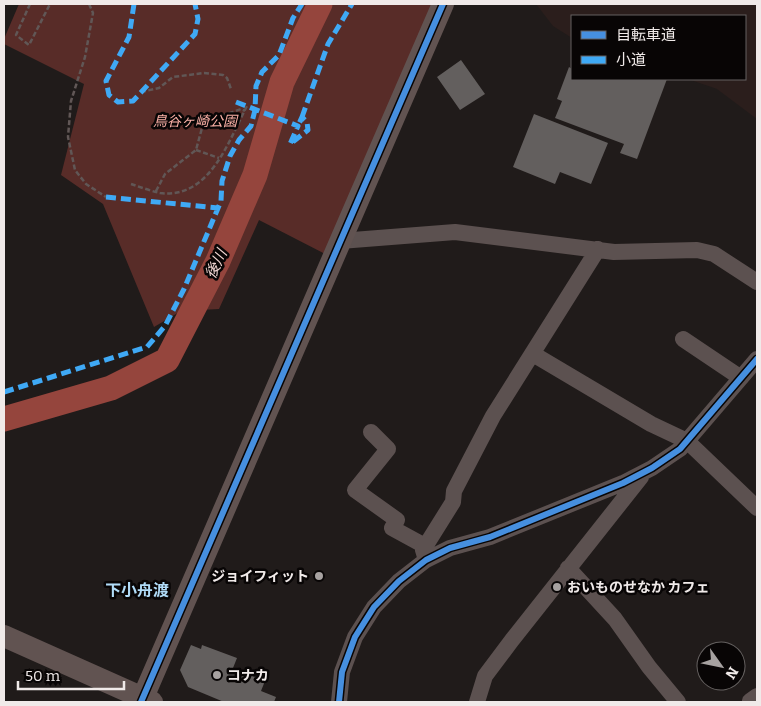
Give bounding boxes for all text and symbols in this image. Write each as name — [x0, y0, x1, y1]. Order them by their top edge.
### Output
legend — [571, 15, 746, 80]
text: 自転車道 — [616, 26, 676, 44]
text: 小道 — [616, 51, 646, 69]
park label: 鳥谷ヶ崎公園 — [153, 113, 239, 130]
water label: 後川 — [201, 245, 232, 281]
place label: ジョイフィット — [211, 568, 309, 585]
marker: ジョイフィット — [313, 570, 325, 582]
place label: おいものせなか カフェ — [567, 579, 710, 596]
district label: 下小舟渡 — [105, 581, 169, 600]
marker: おいものせなか カフェ — [551, 581, 563, 593]
north arrow — [696, 641, 746, 691]
scale bar — [18, 658, 124, 690]
text: N — [721, 664, 742, 682]
text: 50 m — [25, 667, 61, 685]
place label: コナカ — [227, 667, 269, 684]
marker: コナカ — [211, 669, 223, 681]

